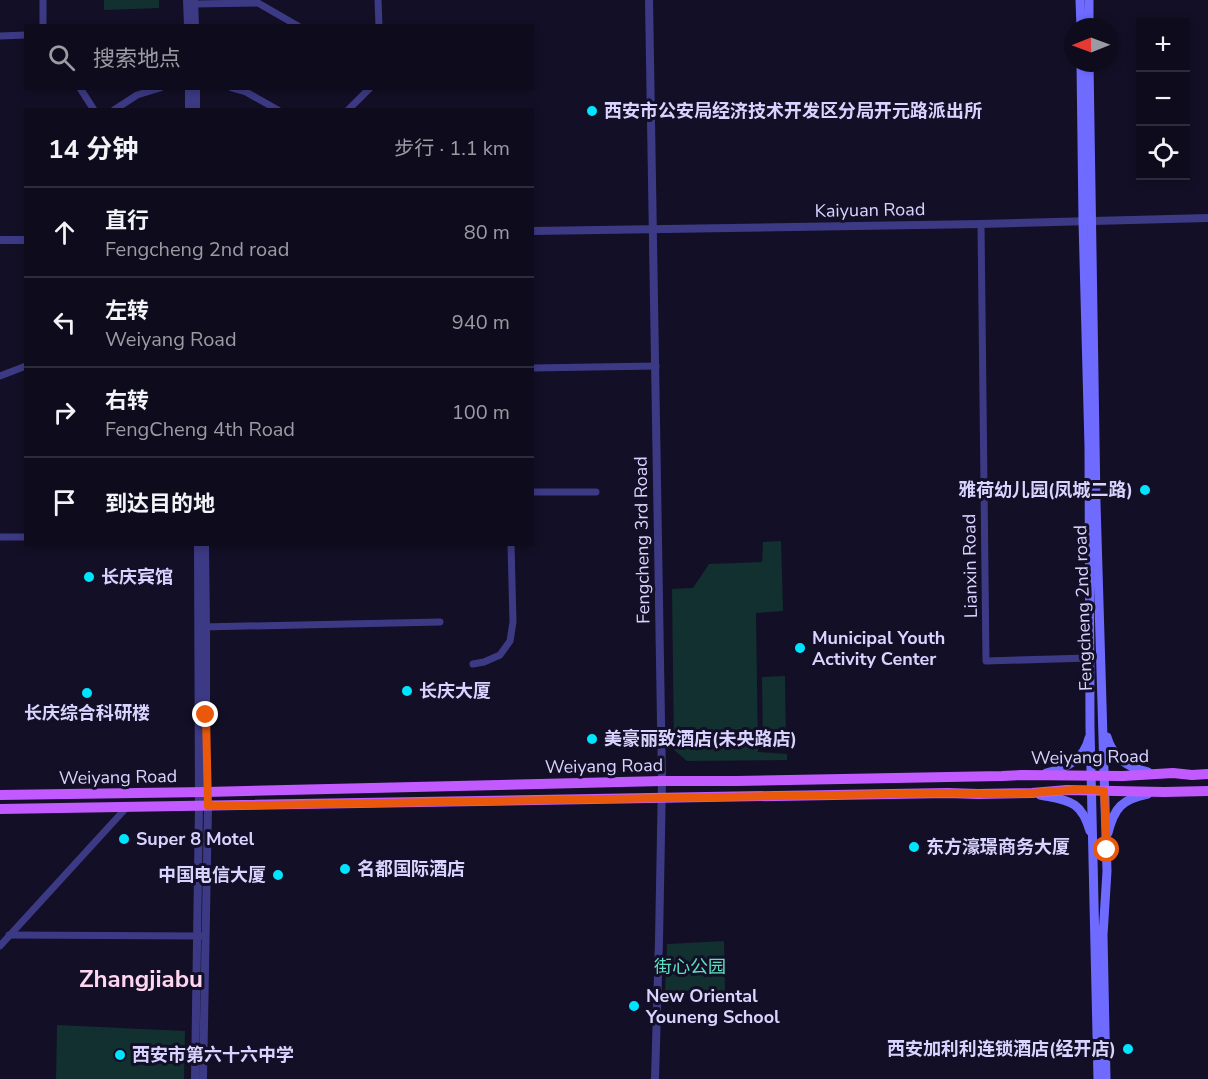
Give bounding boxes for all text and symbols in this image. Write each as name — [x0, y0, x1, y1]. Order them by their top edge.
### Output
north arrow — [1064, 18, 1118, 72]
map controls — [1136, 18, 1190, 180]
button: + — [1136, 18, 1190, 72]
search box — [24, 24, 534, 90]
icon: search — [45, 41, 78, 74]
text: 搜索地点 — [93, 44, 181, 74]
button: − — [1136, 72, 1190, 126]
place label: 西安市公安局经济技术开发区分局开元路派出所 — [604, 99, 982, 123]
marker: 西安市公安局经济技术开发区分局开元路派出所 — [585, 104, 599, 118]
button: locate — [1136, 126, 1190, 180]
text: 14 分钟 — [48, 132, 138, 167]
text: 步行 · 1.1 km — [394, 135, 510, 162]
street label: Kaiyuan Road — [815, 197, 925, 223]
text: 直行 — [105, 206, 149, 236]
icon: ahead — [48, 216, 81, 249]
text: 80 m — [464, 219, 510, 246]
text: Fengcheng 2nd road — [105, 236, 289, 263]
text: 左转 — [105, 296, 149, 326]
icon: left — [48, 306, 81, 339]
text: 940 m — [452, 309, 510, 336]
text: Weiyang Road — [105, 326, 237, 353]
text: 右转 — [105, 386, 149, 416]
icon: right — [48, 396, 81, 429]
text: 100 m — [452, 399, 510, 426]
text: FengCheng 4th Road — [105, 416, 295, 443]
street label: Fengcheng 3rd Road — [629, 456, 655, 624]
place label: 雅荷幼儿园(凤城二路) — [958, 478, 1133, 502]
marker: 雅荷幼儿园(凤城二路) — [1138, 483, 1152, 497]
icon: arrive — [48, 486, 81, 519]
text: 到达目的地 — [105, 489, 215, 519]
street label: Lianxin Road — [957, 514, 983, 618]
street label: Fengcheng 2nd road — [1068, 525, 1098, 691]
place label: 长庆宾馆 — [101, 565, 173, 589]
marker: 长庆宾馆 — [82, 570, 96, 584]
place label: Municipal Youth Activity Center — [812, 626, 945, 671]
marker: Municipal Youth Activity Center — [793, 641, 807, 655]
place label: 长庆大厦 — [419, 679, 491, 703]
marker: 长庆大厦 — [400, 684, 414, 698]
marker: 长庆综合科研楼 — [80, 686, 94, 700]
place label: 长庆综合科研楼 — [24, 701, 150, 725]
route end — [192, 701, 218, 727]
place label: 美豪丽致酒店(未央路店) — [604, 727, 797, 751]
marker: 美豪丽致酒店(未央路店) — [585, 732, 599, 746]
street label: Weiyang Road — [1031, 744, 1149, 770]
street label: Weiyang Road — [545, 753, 663, 779]
street label: Weiyang Road — [59, 764, 177, 790]
place label: Super 8 Motel — [136, 827, 254, 851]
marker: Super 8 Motel — [117, 832, 131, 846]
place label: 东方濠璟商务大厦 — [926, 835, 1070, 859]
route start — [1093, 836, 1119, 862]
marker: 东方濠璟商务大厦 — [907, 840, 921, 854]
place label: 名都国际酒店 — [357, 857, 465, 881]
marker: 名都国际酒店 — [338, 862, 352, 876]
place label: 中国电信大厦 — [158, 863, 266, 887]
marker: 中国电信大厦 — [271, 868, 285, 882]
park label: 街心公园 — [654, 955, 726, 979]
district label: Zhangjiabu — [79, 963, 203, 995]
place label: New Oriental Youneng School — [645, 984, 780, 1029]
marker: New Oriental Youneng School — [627, 999, 641, 1013]
place label: 西安加利利连锁酒店(经开店) — [887, 1037, 1116, 1061]
marker: 西安加利利连锁酒店(经开店) — [1121, 1042, 1135, 1056]
place label: 西安市第六十六中学 — [132, 1043, 294, 1067]
marker: 西安市第六十六中学 — [113, 1048, 127, 1062]

